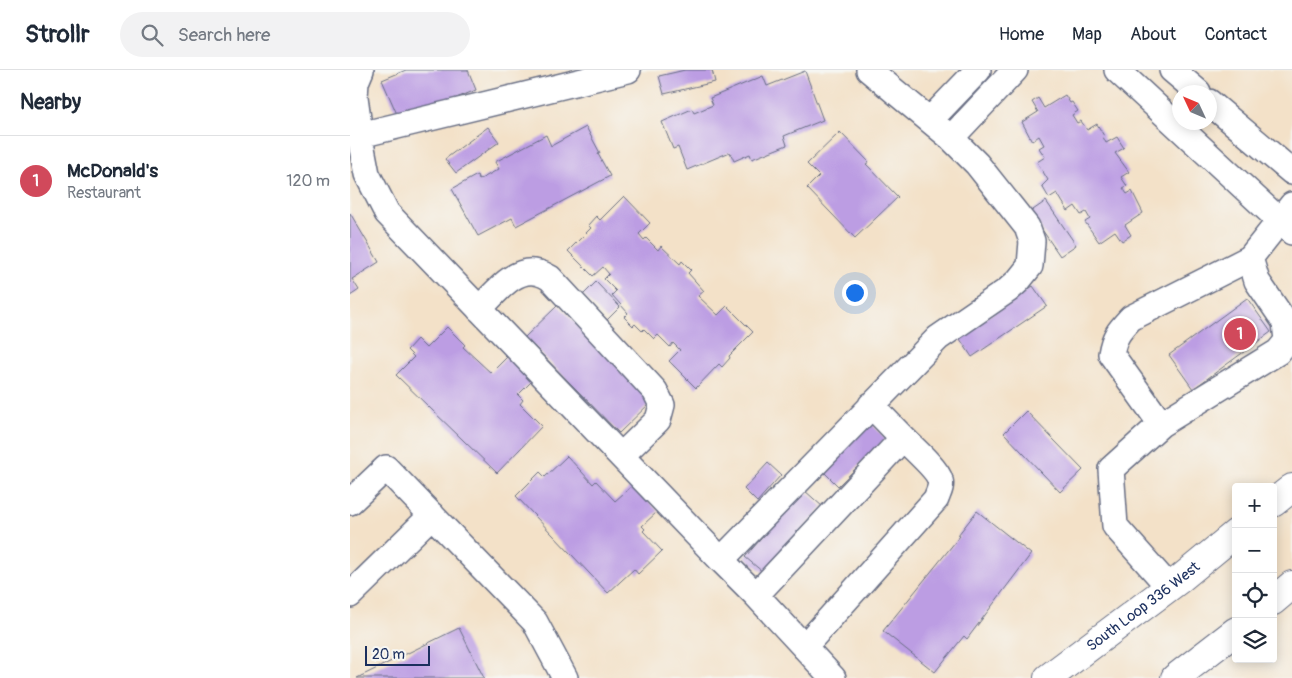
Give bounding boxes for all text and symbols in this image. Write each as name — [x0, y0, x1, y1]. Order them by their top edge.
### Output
search box — [120, 12, 470, 57]
text: Strollr — [25, 20, 90, 49]
icon: search — [138, 21, 166, 49]
text: Search here — [178, 23, 270, 47]
text: Home — [999, 23, 1044, 46]
text: Map — [1072, 23, 1102, 46]
text: About — [1130, 23, 1176, 46]
text: Contact — [1204, 23, 1267, 46]
north arrow — [1172, 85, 1217, 130]
text: Nearby — [20, 89, 81, 116]
text: McDonald's — [67, 159, 158, 183]
text: 1 — [33, 171, 39, 191]
text: 120 m — [286, 171, 330, 191]
text: Restaurant — [67, 183, 141, 203]
your location — [842, 280, 868, 306]
pin: 1 — [1224, 315, 1256, 353]
map controls — [1232, 483, 1277, 663]
button: + — [1232, 483, 1277, 528]
button: − — [1232, 528, 1277, 573]
street label: South Loop 336 West — [1082, 557, 1204, 655]
button: locate — [1232, 573, 1277, 618]
button: layers — [1232, 618, 1277, 663]
scale bar — [365, 643, 430, 666]
text: 20 m — [372, 646, 405, 663]

